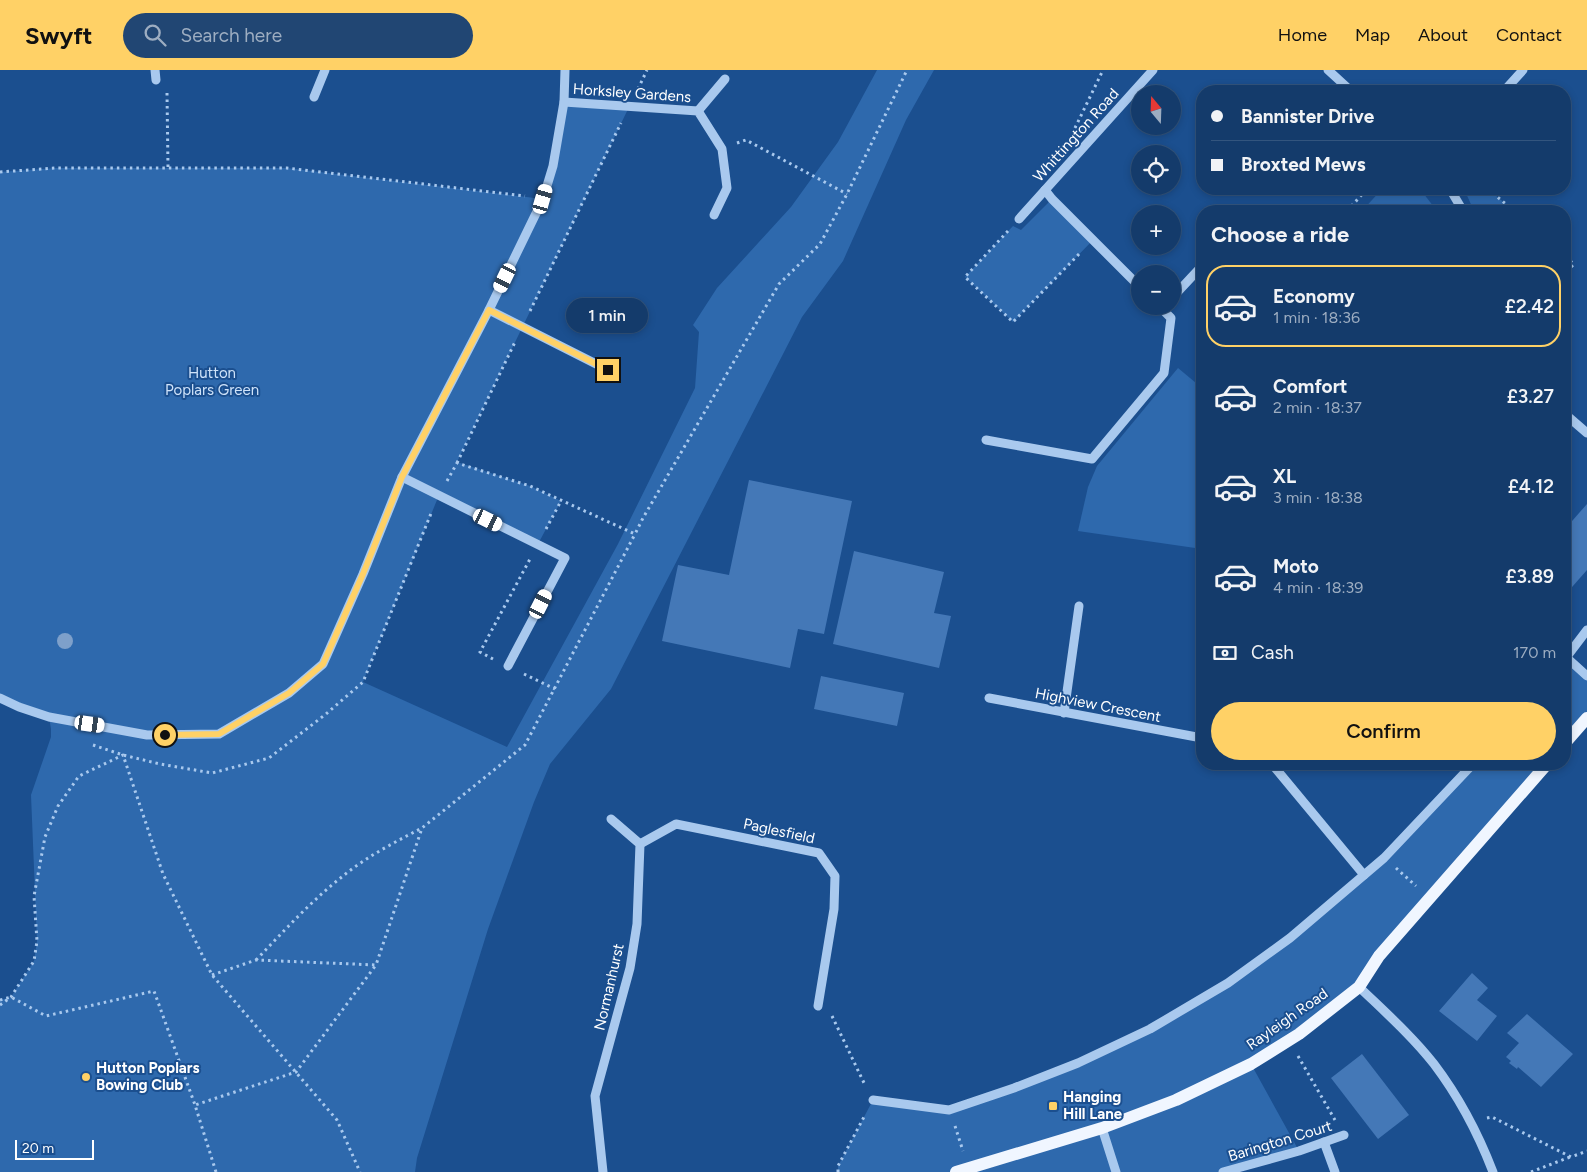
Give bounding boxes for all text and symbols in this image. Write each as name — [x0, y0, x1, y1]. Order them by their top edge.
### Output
search box — [123, 13, 473, 58]
text: Swyft — [25, 21, 93, 50]
icon: search — [141, 21, 169, 49]
text: Search here — [181, 24, 282, 47]
text: Home — [1278, 24, 1327, 46]
text: Map — [1355, 24, 1390, 46]
text: About — [1418, 24, 1468, 46]
text: Contact — [1496, 24, 1562, 46]
street label: Horksley Gardens — [572, 80, 692, 106]
street label: Whittington Road — [1029, 85, 1123, 185]
north arrow — [1131, 85, 1181, 135]
map controls — [1131, 85, 1181, 315]
text: Bannister Drive — [1241, 105, 1374, 128]
button: locate — [1131, 145, 1181, 195]
text: Broxted Mews — [1241, 153, 1366, 176]
car — [531, 183, 554, 215]
button: + — [1131, 205, 1181, 255]
text: Choose a ride — [1211, 221, 1349, 248]
car — [491, 261, 518, 295]
button: − — [1131, 265, 1181, 315]
icon: car — [1213, 284, 1258, 329]
text: Economy — [1273, 285, 1355, 308]
text: £2.42 — [1505, 295, 1554, 318]
callout: 1 min — [567, 298, 649, 332]
text: 1 min — [588, 306, 626, 325]
text: 1 min · 18:36 — [1273, 308, 1360, 327]
route end — [597, 359, 619, 381]
park label: Hutton Poplars Green — [165, 364, 259, 399]
icon: car — [1213, 374, 1258, 419]
text: Comfort — [1273, 375, 1348, 398]
text: £3.27 — [1507, 385, 1554, 408]
text: 2 min · 18:37 — [1273, 398, 1362, 417]
icon: car — [1213, 464, 1258, 509]
text: XL — [1273, 465, 1296, 488]
text: £4.12 — [1508, 475, 1554, 498]
text: 3 min · 18:38 — [1273, 488, 1363, 507]
car — [471, 507, 504, 533]
icon: car — [1213, 554, 1258, 599]
text: Moto — [1273, 555, 1319, 578]
text: £3.89 — [1505, 565, 1554, 588]
text: 4 min · 18:39 — [1273, 578, 1363, 597]
car — [527, 587, 554, 621]
icon: cash — [1211, 639, 1239, 667]
text: Cash — [1251, 641, 1294, 664]
text: 170 m — [1513, 643, 1556, 662]
street label: Highview Crescent — [1033, 684, 1163, 726]
button: Confirm — [1211, 702, 1556, 760]
car — [74, 714, 105, 734]
route start — [154, 724, 176, 746]
street label: Paglesfield — [742, 815, 816, 847]
street label: Normanhurst — [590, 941, 628, 1032]
street label: Rayleigh Road — [1243, 984, 1331, 1054]
place label: Hutton Poplars Bowing Club — [96, 1059, 200, 1094]
marker: Hutton Poplars Bowing Club — [80, 1071, 92, 1083]
place label: Hanging Hill Lane — [1063, 1088, 1123, 1123]
marker: Hanging Hill Lane — [1047, 1100, 1059, 1112]
street label: Barington Court — [1226, 1117, 1334, 1165]
scale bar — [15, 1137, 94, 1160]
text: 20 m — [22, 1140, 54, 1157]

